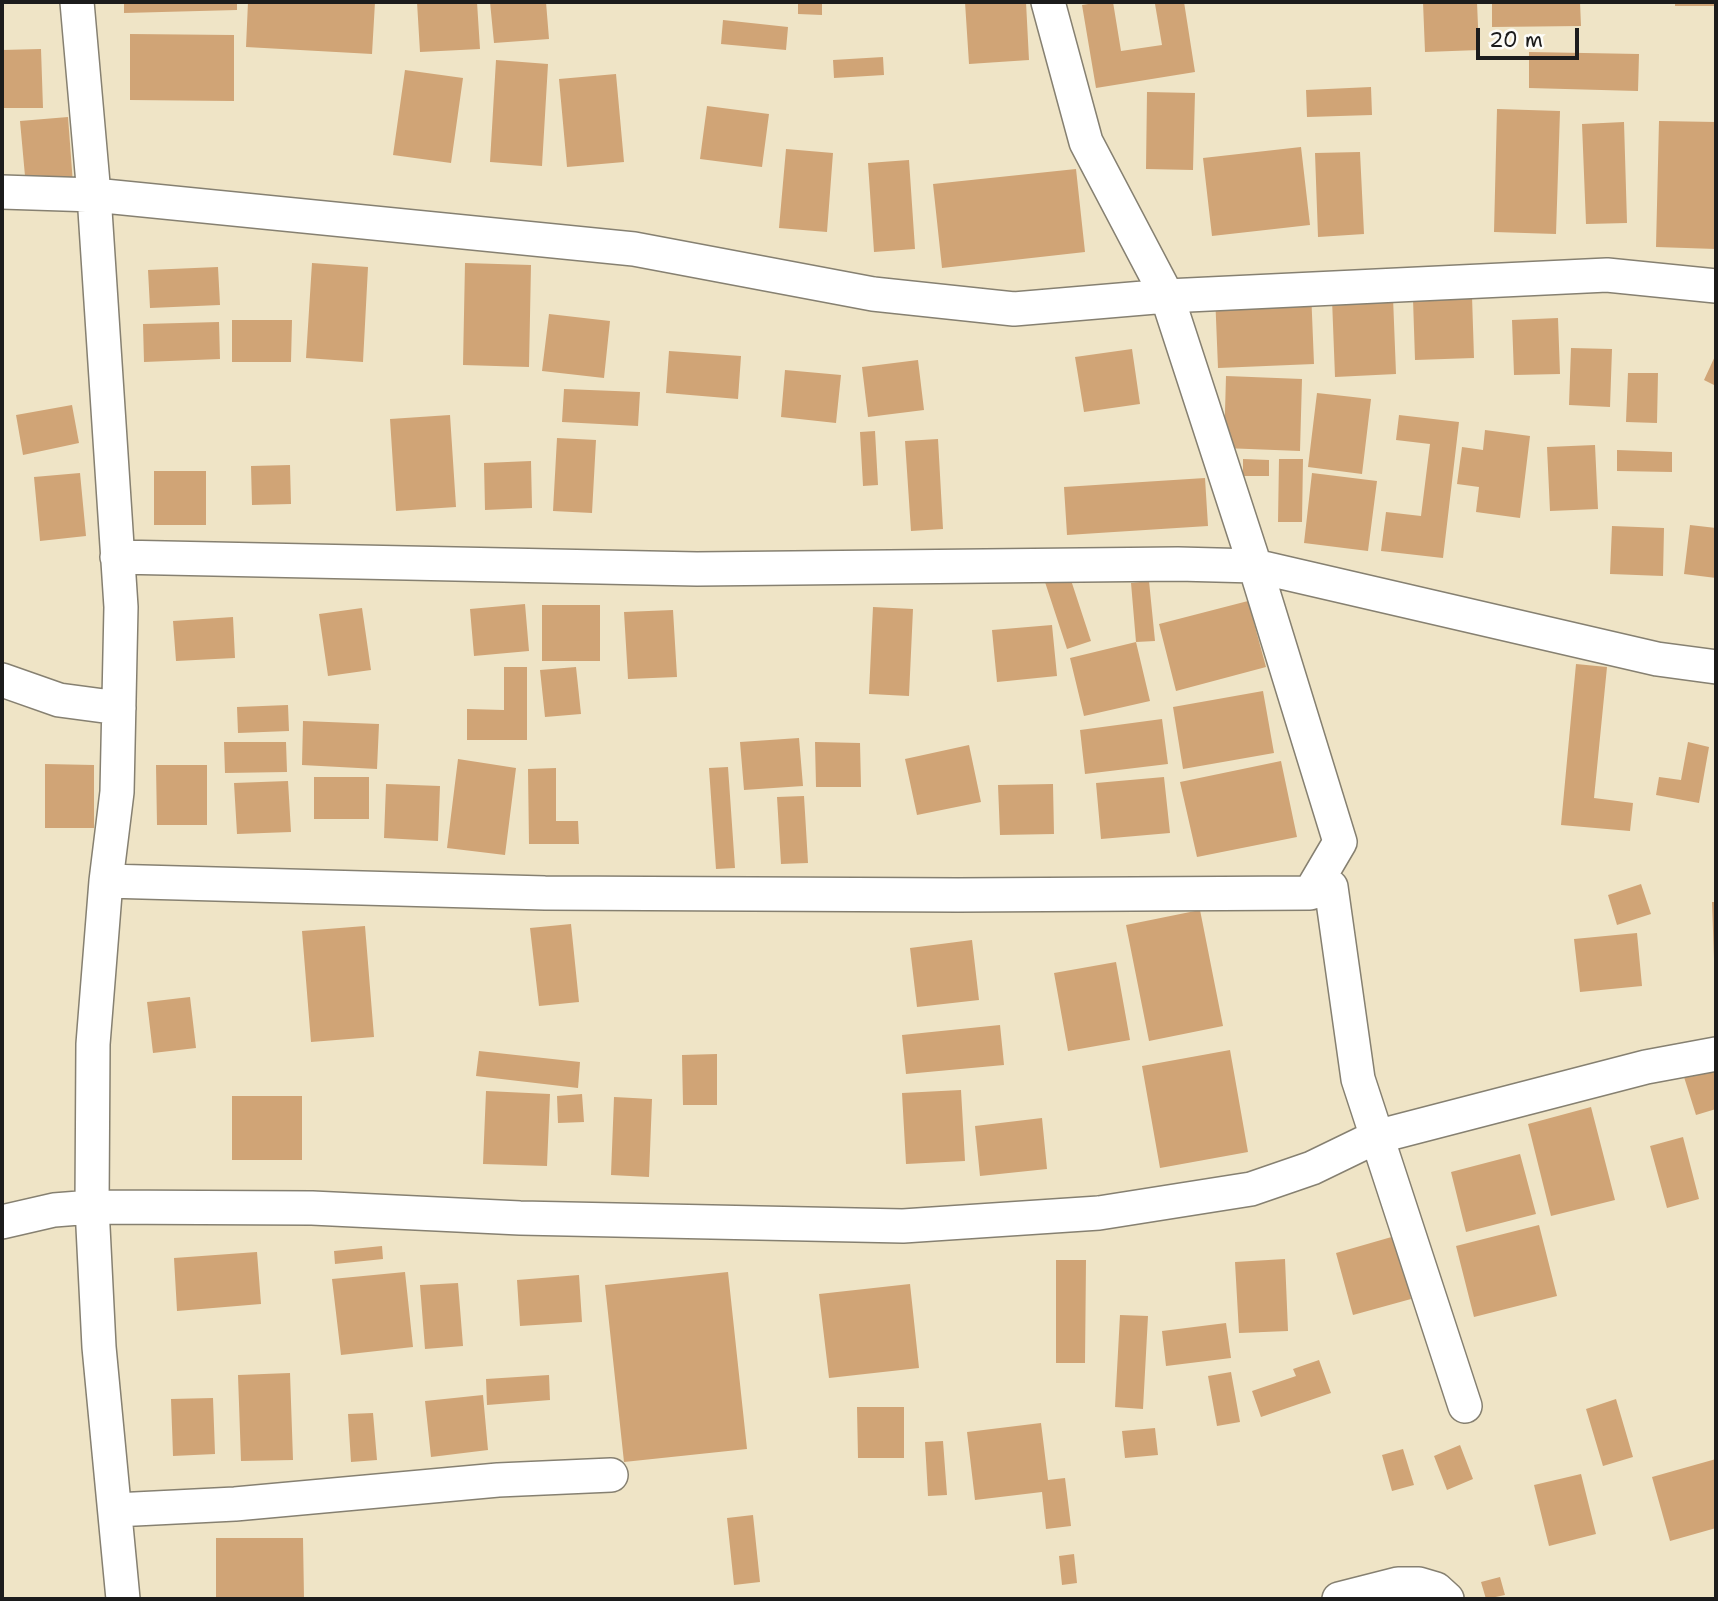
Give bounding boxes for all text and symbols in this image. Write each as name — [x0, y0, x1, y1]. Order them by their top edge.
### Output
scale bar — [1480, 14, 1583, 58]
text: 20 m — [1489, 26, 1543, 54]

